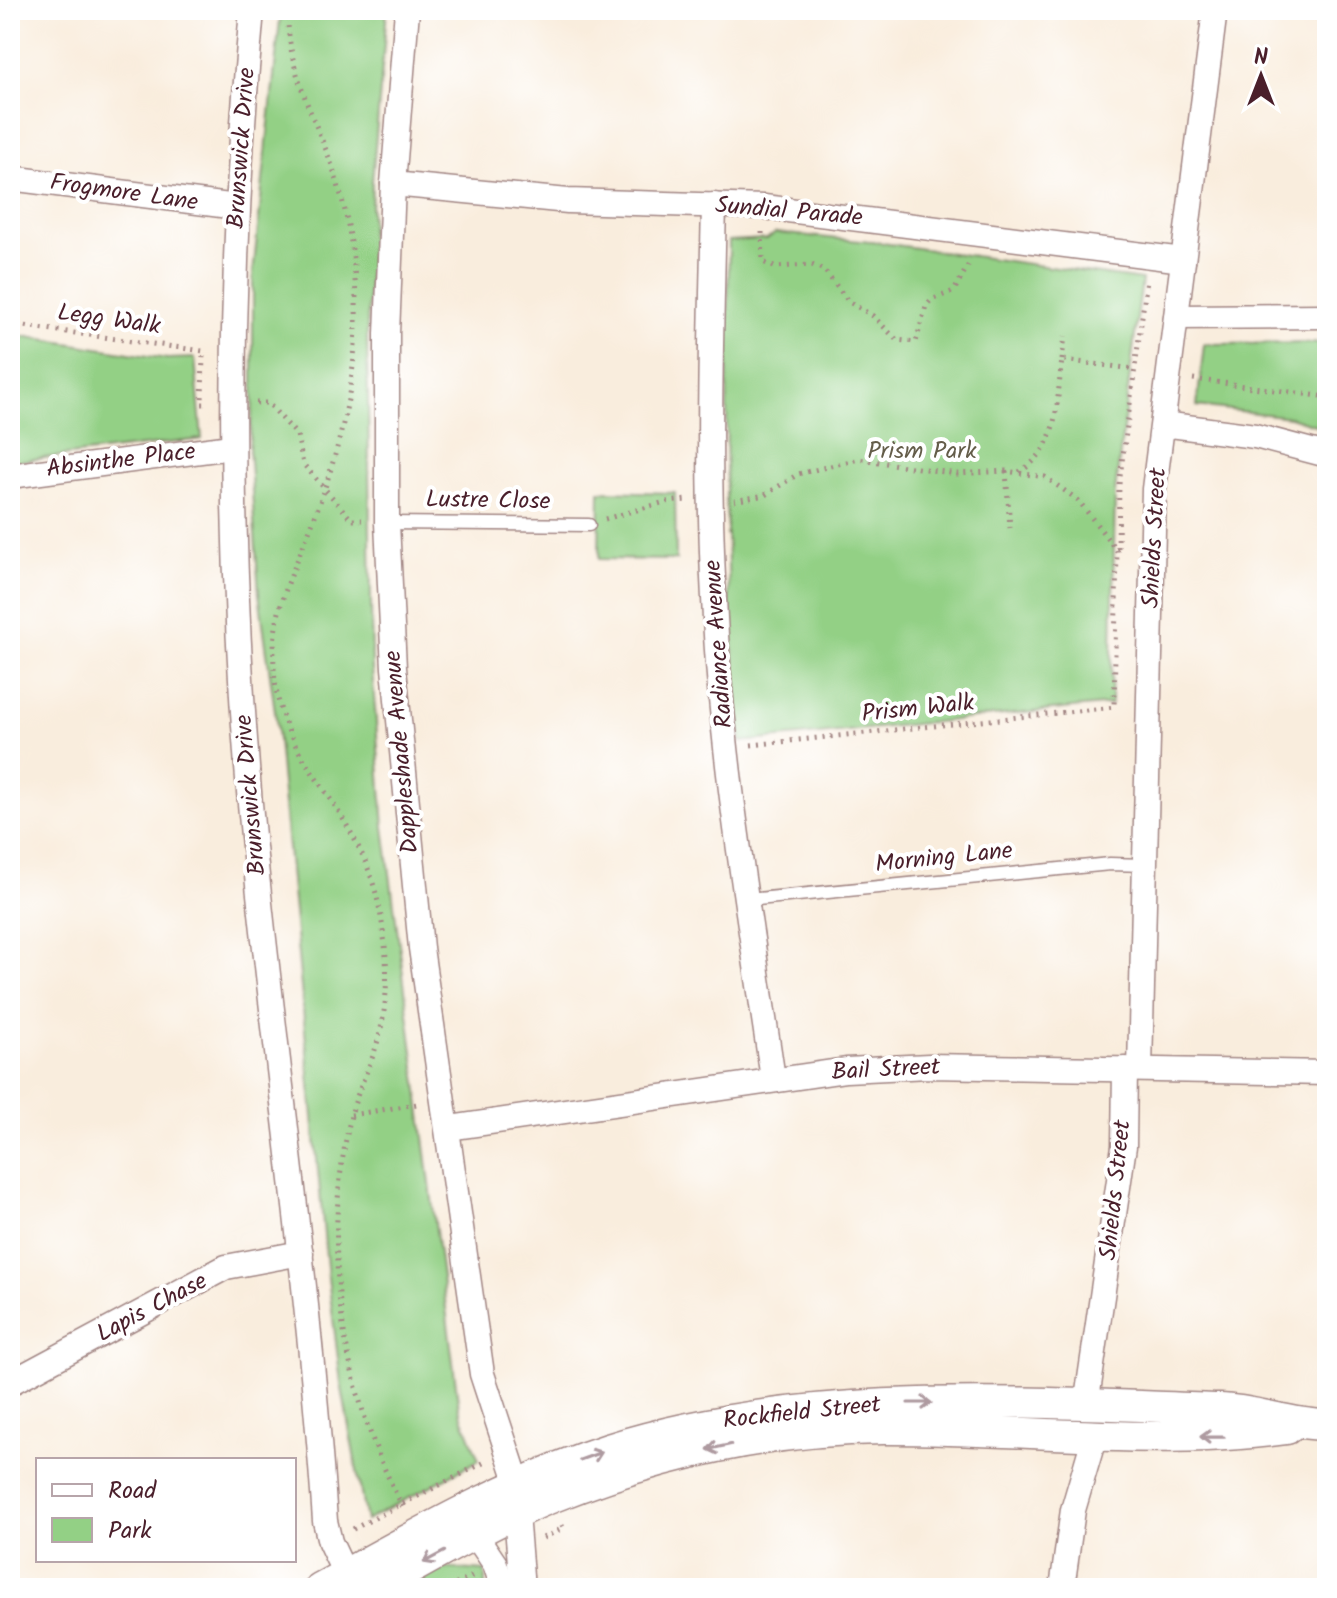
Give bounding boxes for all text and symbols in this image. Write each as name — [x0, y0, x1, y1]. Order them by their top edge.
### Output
north arrow — [1221, 36, 1301, 116]
text: N — [1254, 41, 1268, 76]
street label: Brunswick Drive — [217, 66, 267, 230]
street label: Frogmore Lane — [47, 163, 201, 223]
street label: Sundial Parade — [714, 186, 865, 238]
street label: Legg Walk — [55, 293, 164, 347]
street label: Absinthe Place — [44, 432, 198, 490]
park label: Prism Park — [867, 432, 977, 471]
street label: Shields Street — [1132, 466, 1178, 609]
street label: Lustre Close — [425, 480, 551, 522]
street label: Radiance Avenue — [694, 558, 744, 730]
street label: Dappleshade Avenue — [374, 649, 430, 855]
street label: Prism Walk — [860, 684, 977, 734]
street label: Brunswick Drive — [225, 713, 277, 877]
street label: Morning Lane — [873, 831, 1015, 885]
street label: Bail Street — [831, 1048, 942, 1092]
street label: Shields Street — [1089, 1117, 1143, 1262]
street label: Lapis Chase — [89, 1262, 215, 1354]
street label: Rockfield Street — [721, 1385, 884, 1441]
one-way arrow — [906, 1395, 933, 1411]
one-way arrow — [1199, 1429, 1226, 1445]
one-way arrow — [706, 1440, 732, 1455]
one-way arrow — [578, 1447, 603, 1462]
legend — [36, 1458, 296, 1562]
text: Road — [108, 1472, 157, 1511]
text: Park — [108, 1512, 152, 1551]
one-way arrow — [423, 1549, 446, 1565]

